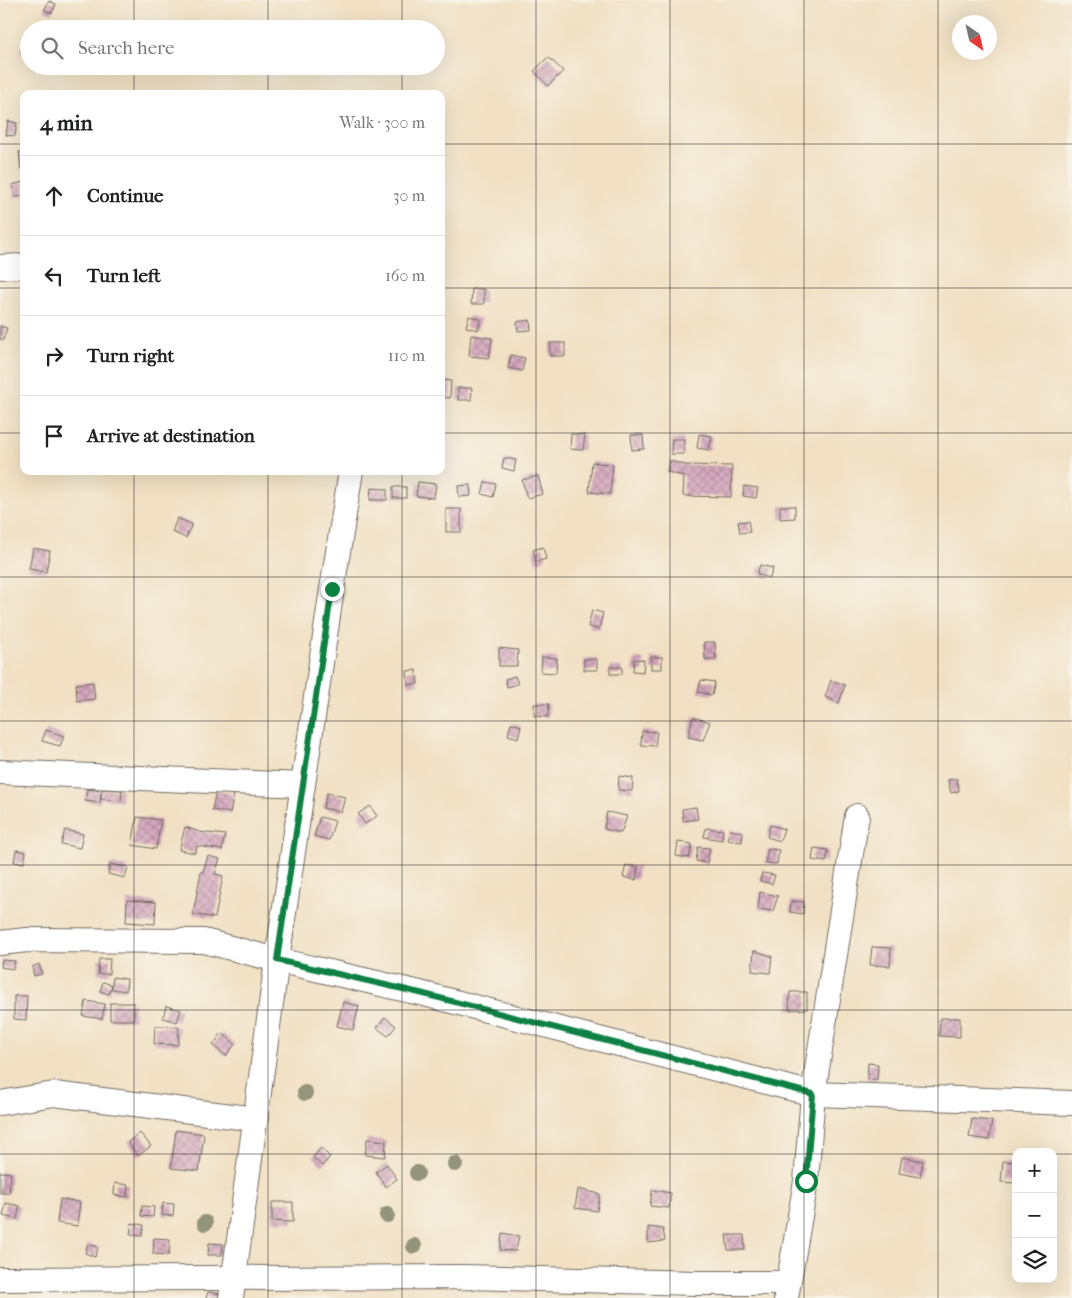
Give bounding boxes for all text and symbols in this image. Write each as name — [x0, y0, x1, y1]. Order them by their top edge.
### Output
north arrow — [952, 15, 997, 60]
search box — [20, 20, 445, 75]
icon: search — [38, 34, 66, 62]
text: Search here — [78, 37, 174, 59]
text: 4 min — [40, 111, 93, 135]
text: Walk · 300 m — [339, 113, 425, 132]
icon: ahead — [40, 182, 68, 210]
text: Continue — [87, 185, 163, 207]
text: 30 m — [393, 186, 425, 205]
icon: left — [40, 262, 68, 290]
text: Turn left — [87, 265, 161, 287]
text: 160 m — [385, 266, 425, 285]
icon: right — [40, 342, 68, 370]
text: Turn right — [87, 345, 174, 367]
text: 110 m — [388, 346, 425, 365]
icon: arrive — [40, 422, 68, 450]
text: Arrive at destination — [87, 425, 255, 447]
route end — [321, 578, 344, 601]
map controls — [1012, 1148, 1057, 1283]
button: + — [1012, 1148, 1057, 1193]
route start — [795, 1170, 818, 1193]
button: − — [1012, 1193, 1057, 1238]
button: layers — [1012, 1238, 1057, 1283]

